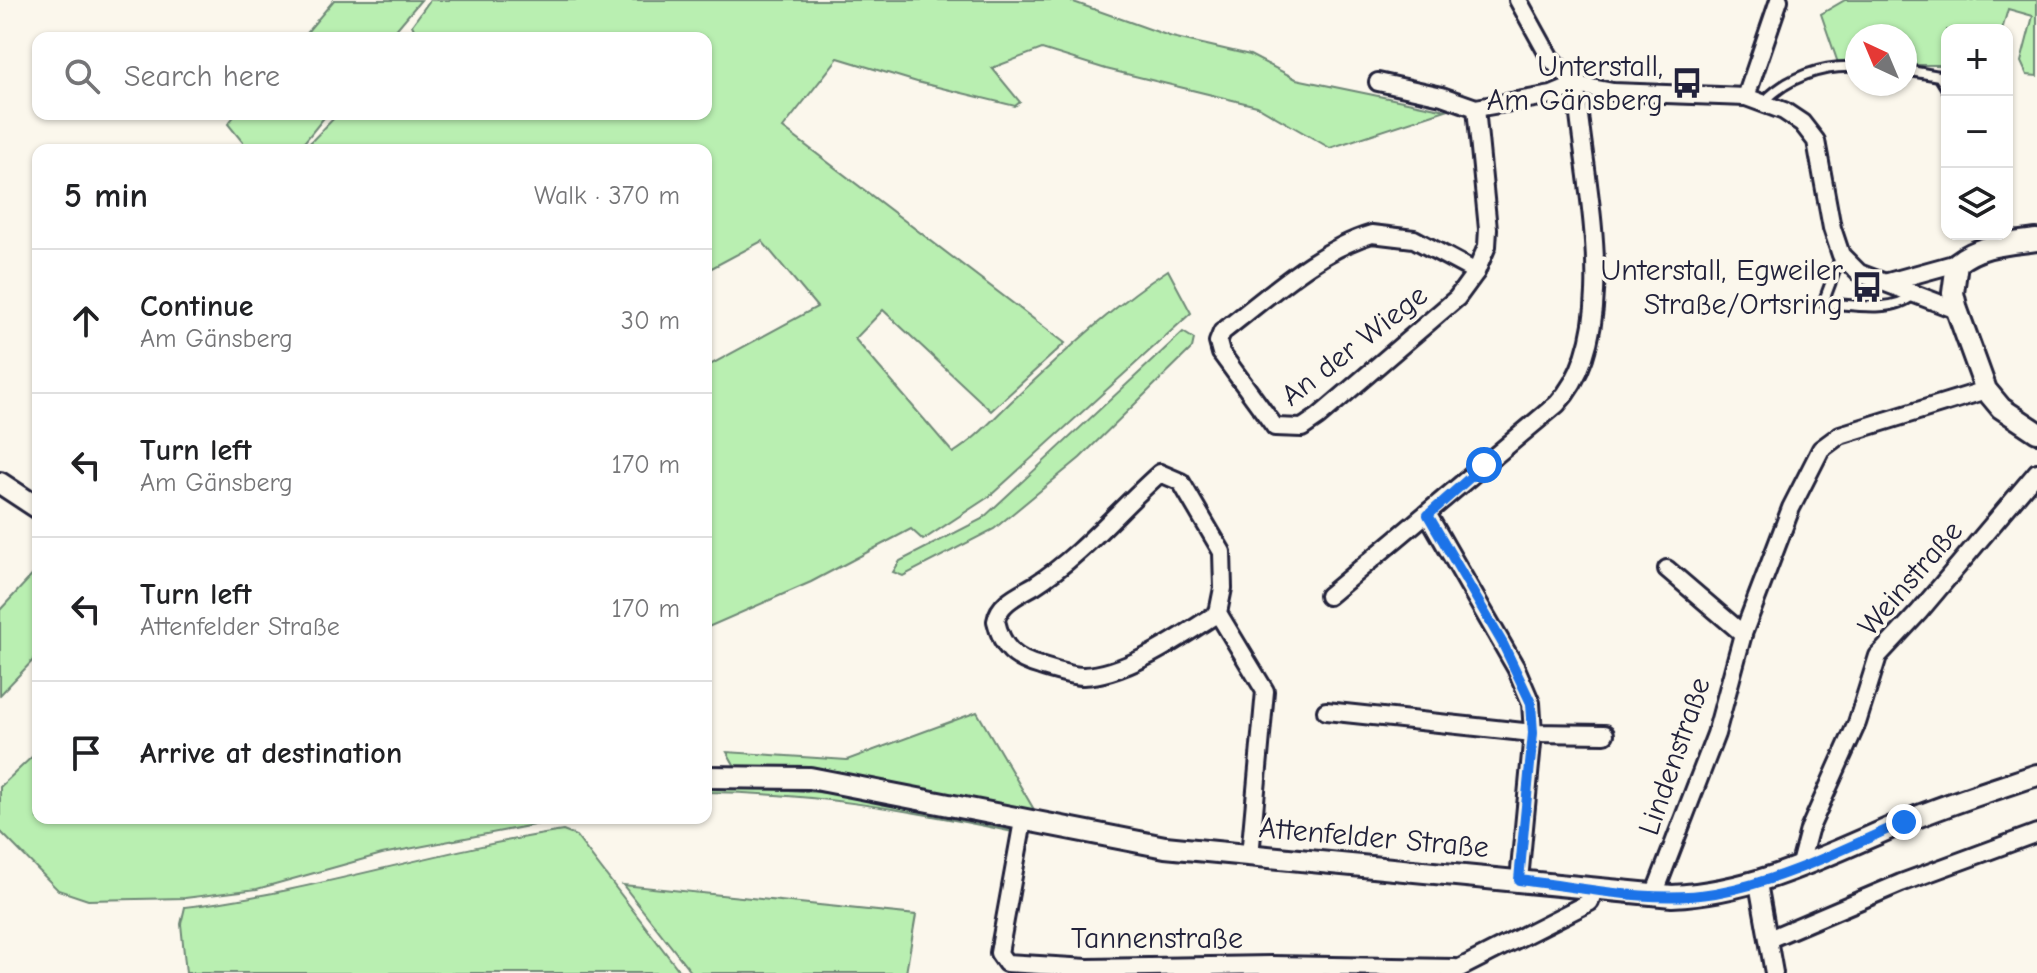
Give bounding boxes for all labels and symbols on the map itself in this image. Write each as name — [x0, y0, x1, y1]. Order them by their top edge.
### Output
north arrow — [1845, 24, 1917, 96]
place label: Unterstall, Am Gänsberg — [1487, 49, 1663, 118]
bus stop icon: Unterstall, Am Gänsberg — [1670, 66, 1704, 100]
place label: Unterstall, Egweiler Straße/Ortsring — [1601, 253, 1843, 322]
bus stop icon: Unterstall, Egweiler Straße/Ortsring — [1850, 270, 1884, 304]
street label: An der Wiege — [1274, 278, 1434, 413]
route start — [1466, 447, 1502, 483]
street label: Weinstraße — [1851, 514, 1970, 643]
street label: Lindenstraße — [1631, 673, 1718, 840]
route end — [1886, 804, 1922, 840]
street label: Attenfelder Straße — [1258, 810, 1490, 865]
street label: Tannenstraße — [1071, 921, 1243, 956]

